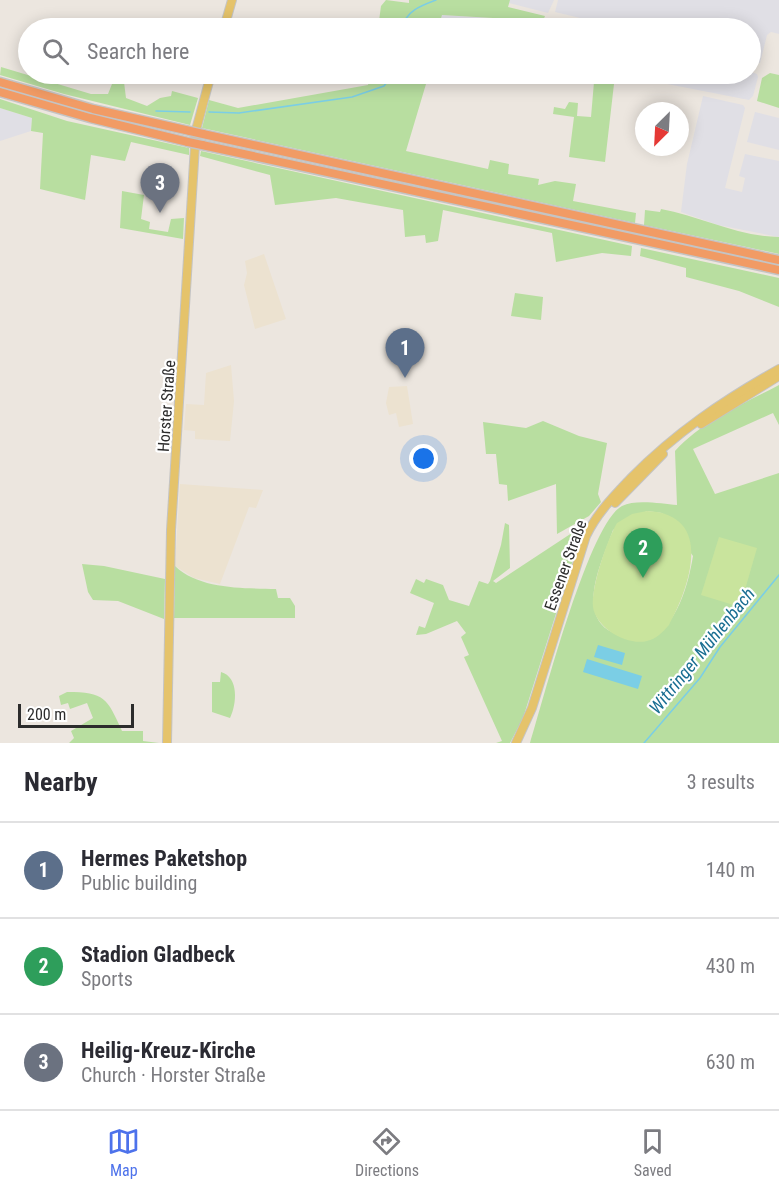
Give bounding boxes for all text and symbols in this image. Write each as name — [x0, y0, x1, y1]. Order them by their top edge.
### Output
search box — [18, 18, 761, 84]
icon: search — [39, 35, 72, 68]
text: Search here — [87, 39, 189, 64]
north arrow — [635, 102, 689, 156]
pin: 3 — [140, 164, 180, 213]
pin: 1 — [386, 328, 424, 378]
street label: Horster Straße — [154, 359, 179, 453]
your location — [409, 444, 438, 473]
street label: Essener Straße — [540, 517, 591, 613]
pin: 2 — [624, 528, 662, 578]
water label: Wittringer Mühlenbach — [644, 584, 759, 718]
scale bar — [18, 701, 134, 728]
text: 200 m — [27, 705, 66, 724]
text: Nearby — [24, 767, 98, 797]
text: 3 results — [687, 770, 755, 794]
text: Hermes Paketshop — [81, 846, 247, 871]
text: 1 — [38, 858, 49, 882]
text: 140 m — [706, 858, 755, 882]
text: Public building — [81, 871, 197, 895]
text: Stadion Gladbeck — [81, 942, 235, 967]
text: 2 — [38, 954, 49, 978]
text: 430 m — [706, 954, 755, 978]
text: Sports — [81, 967, 133, 991]
text: Heilig-Kreuz-Kirche — [81, 1038, 255, 1063]
text: 3 — [38, 1050, 49, 1074]
text: 630 m — [706, 1050, 755, 1074]
text: Church · Horster Straße — [81, 1063, 266, 1087]
tab: Map — [107, 1125, 140, 1180]
tab: Directions — [355, 1125, 419, 1180]
tab: Saved — [634, 1125, 672, 1180]

